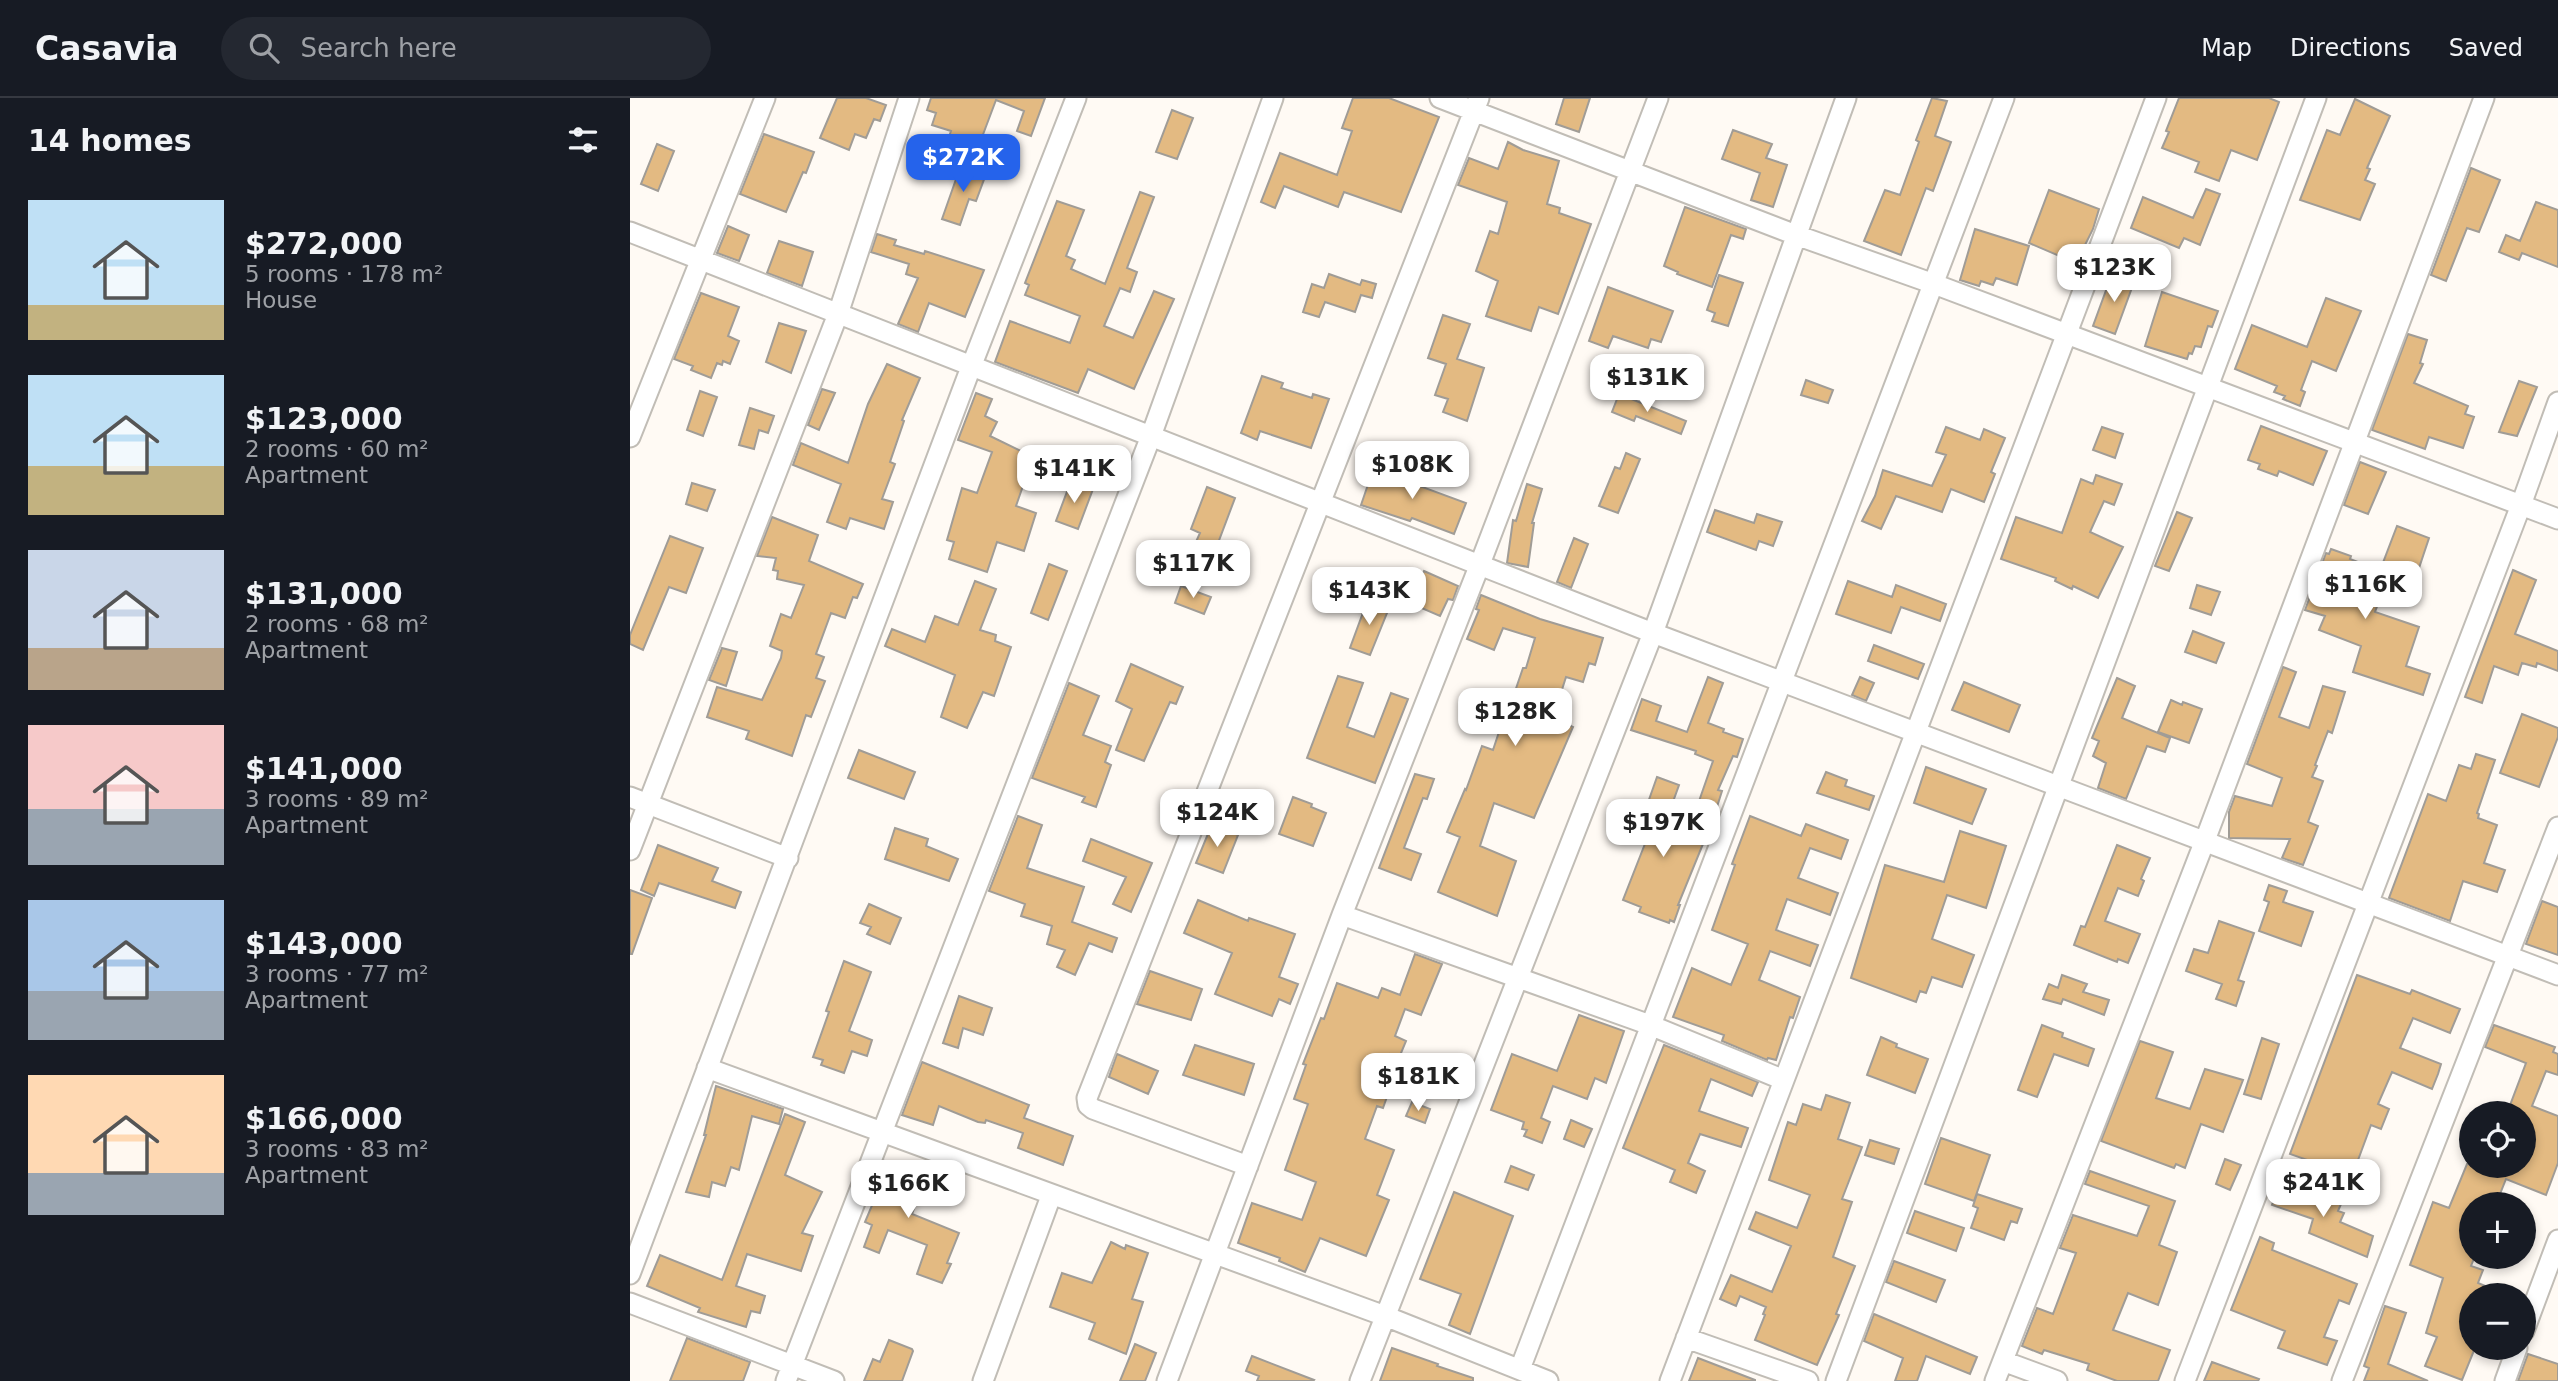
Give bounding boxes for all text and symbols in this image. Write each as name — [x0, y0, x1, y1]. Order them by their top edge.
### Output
search box — [221, 17, 711, 80]
text: Casavia — [35, 29, 179, 68]
icon: search — [245, 29, 283, 67]
text: Search here — [301, 33, 457, 63]
text: Map — [2201, 34, 2252, 62]
text: Directions — [2290, 34, 2411, 62]
text: Saved — [2449, 34, 2523, 62]
icon: filters — [564, 121, 602, 159]
text: 14 homes — [28, 123, 192, 158]
pin: $272K — [914, 134, 1012, 194]
text: $272K — [922, 144, 1004, 170]
text: $272,000 — [245, 226, 403, 261]
icon: home — [84, 228, 168, 312]
pin: $123K — [2065, 244, 2163, 304]
text: $123K — [2073, 254, 2155, 280]
text: 5 rooms · 178 m² — [245, 261, 443, 287]
text: House — [245, 287, 317, 313]
pin: $131K — [1598, 354, 1696, 414]
text: $131K — [1606, 364, 1688, 390]
text: $123,000 — [245, 401, 403, 436]
icon: home — [84, 403, 168, 487]
text: 2 rooms · 60 m² — [245, 436, 429, 462]
pin: $108K — [1363, 442, 1461, 501]
pin: $141K — [1025, 446, 1123, 505]
text: $108K — [1371, 451, 1453, 477]
text: $141K — [1033, 455, 1115, 481]
text: Apartment — [245, 462, 368, 488]
pin: $117K — [1144, 540, 1242, 600]
text: $117K — [1152, 550, 1234, 576]
pin: $116K — [2316, 561, 2414, 621]
pin: $143K — [1320, 568, 1418, 627]
text: $116K — [2324, 571, 2406, 597]
text: $131,000 — [245, 576, 403, 611]
text: $143K — [1328, 577, 1410, 603]
icon: home — [84, 578, 168, 662]
text: 2 rooms · 68 m² — [245, 611, 429, 637]
text: Apartment — [245, 637, 368, 663]
pin: $128K — [1466, 688, 1564, 748]
text: $128K — [1474, 698, 1556, 724]
text: $141,000 — [245, 751, 403, 786]
icon: home — [84, 753, 168, 837]
text: 3 rooms · 89 m² — [245, 786, 429, 812]
pin: $124K — [1168, 790, 1266, 849]
text: $124K — [1176, 799, 1258, 825]
pin: $197K — [1614, 800, 1712, 859]
text: $197K — [1622, 809, 1704, 835]
text: Apartment — [245, 812, 368, 838]
text: $143,000 — [245, 926, 403, 961]
icon: home — [84, 928, 168, 1012]
text: 3 rooms · 77 m² — [245, 961, 429, 987]
text: Apartment — [245, 987, 368, 1013]
pin: $181K — [1369, 1054, 1467, 1113]
text: $181K — [1377, 1063, 1459, 1089]
text: $166,000 — [245, 1101, 403, 1136]
map controls — [2459, 1101, 2536, 1360]
button: locate — [2459, 1101, 2536, 1178]
icon: home — [84, 1103, 168, 1187]
text: 3 rooms · 83 m² — [245, 1136, 429, 1162]
pin: $166K — [859, 1160, 957, 1220]
pin: $241K — [2274, 1160, 2372, 1219]
text: Apartment — [245, 1162, 368, 1188]
text: $241K — [2282, 1169, 2364, 1195]
text: $166K — [867, 1170, 949, 1196]
button: + — [2459, 1192, 2536, 1269]
button: − — [2459, 1283, 2536, 1360]

